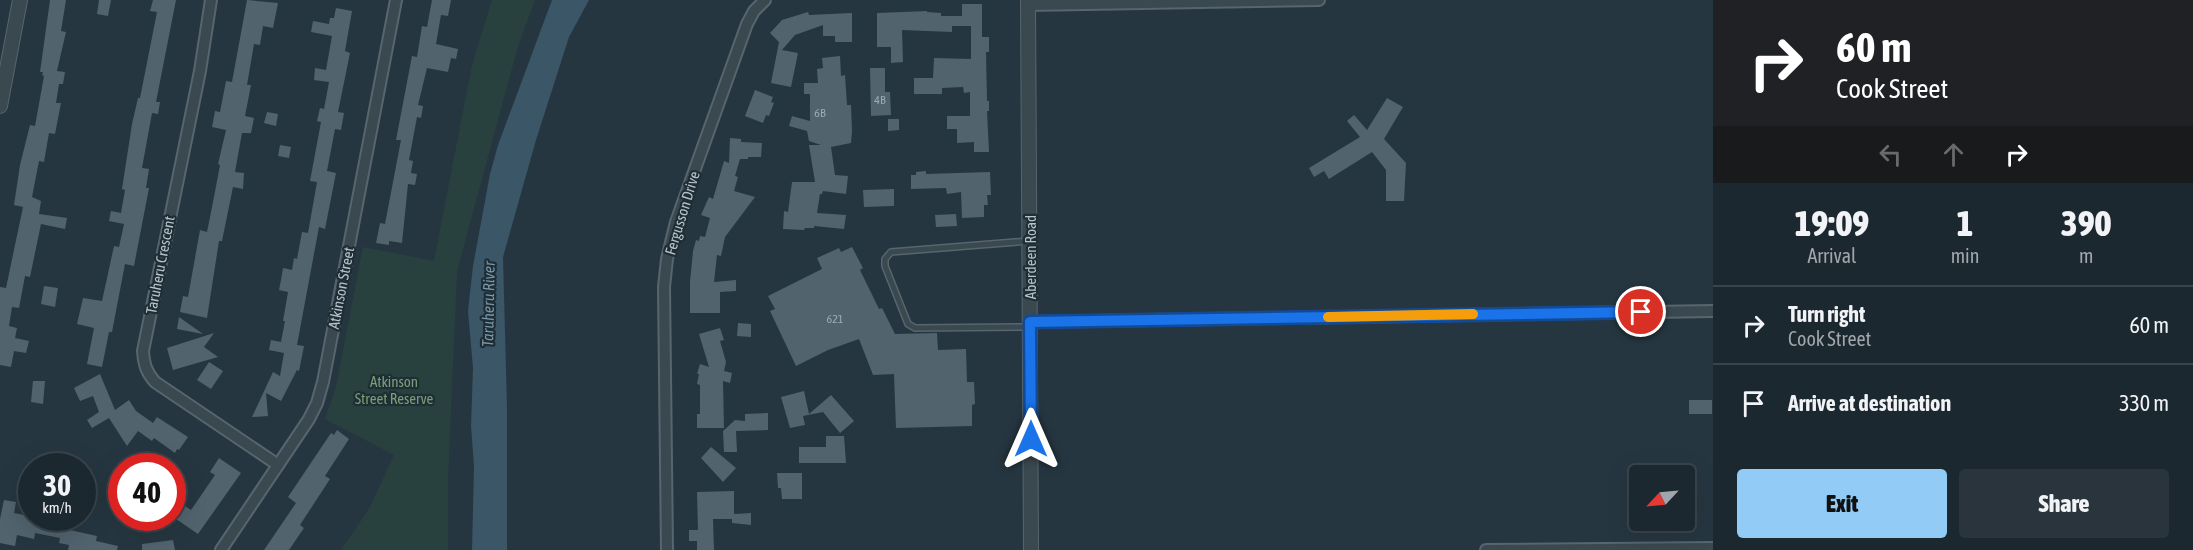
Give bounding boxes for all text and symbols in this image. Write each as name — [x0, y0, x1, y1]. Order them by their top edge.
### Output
text: 60 m — [1836, 23, 1911, 71]
icon: right — [1737, 24, 1815, 102]
text: Cook Street — [1836, 73, 1948, 104]
house number: 4B — [874, 93, 886, 107]
house number: 6B — [814, 106, 826, 120]
icon: left — [1874, 138, 1907, 171]
icon: ahead — [1937, 138, 1970, 171]
icon: right — [2000, 138, 2033, 171]
street label: Fergusson Drive — [661, 169, 703, 257]
text: 19:09 — [1794, 202, 1869, 244]
text: 1 — [1957, 202, 1973, 244]
text: 390 — [2061, 202, 2112, 244]
street label: Taruheru Crescent — [142, 215, 178, 315]
street label: Aberdeen Road — [1022, 215, 1039, 299]
text: Arrival — [1807, 244, 1856, 267]
text: min — [1951, 244, 1979, 267]
text: m — [2079, 244, 2093, 267]
street label: Atkinson Street — [325, 246, 357, 330]
water label: Taruheru River — [478, 260, 498, 347]
pin — [1615, 286, 1666, 337]
icon: arrive — [1624, 295, 1657, 328]
text: Turn right — [1788, 301, 1865, 327]
icon: right — [1737, 309, 1770, 342]
house number: 621 — [827, 312, 844, 326]
text: 60 m — [2129, 312, 2169, 338]
text: Cook Street — [1788, 327, 1871, 350]
park label: Atkinson Street Reserve — [355, 373, 434, 407]
icon: arrive — [1737, 387, 1770, 420]
text: Arrive at destination — [1788, 390, 1951, 416]
text: 330 m — [2119, 390, 2169, 416]
position arrow — [999, 407, 1063, 471]
speed limit sign: 40 — [108, 453, 186, 531]
north arrow — [1629, 465, 1695, 531]
map controls — [1629, 465, 1695, 531]
text: 30 — [43, 468, 71, 502]
button: Exit — [1737, 469, 1947, 538]
button: Share — [1959, 469, 2169, 538]
text: km/h — [42, 499, 72, 516]

